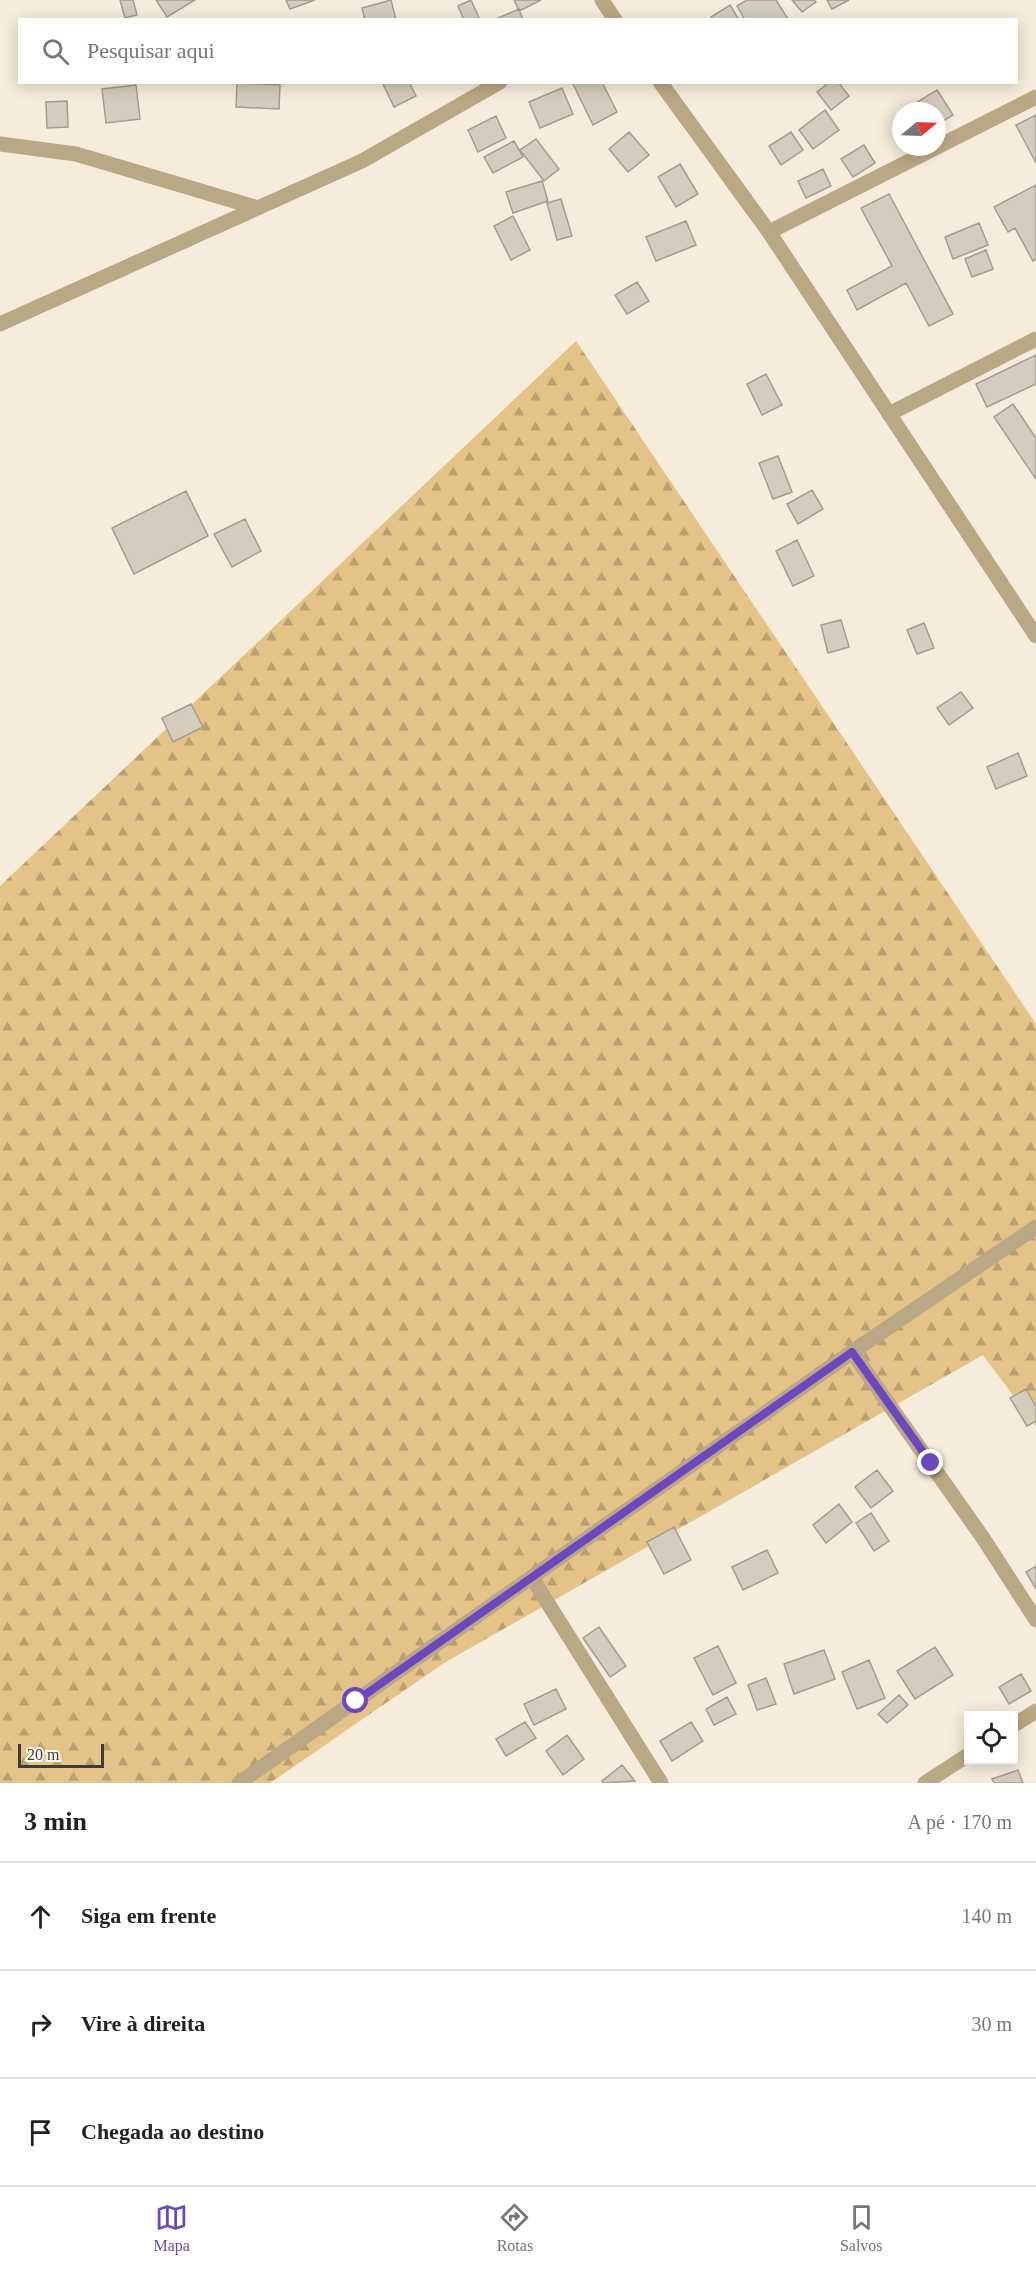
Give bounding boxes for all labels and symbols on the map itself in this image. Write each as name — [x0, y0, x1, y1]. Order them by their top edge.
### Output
north arrow — [892, 102, 946, 156]
route end — [917, 1449, 943, 1475]
route start — [342, 1687, 368, 1713]
scale bar — [18, 1741, 104, 1768]

